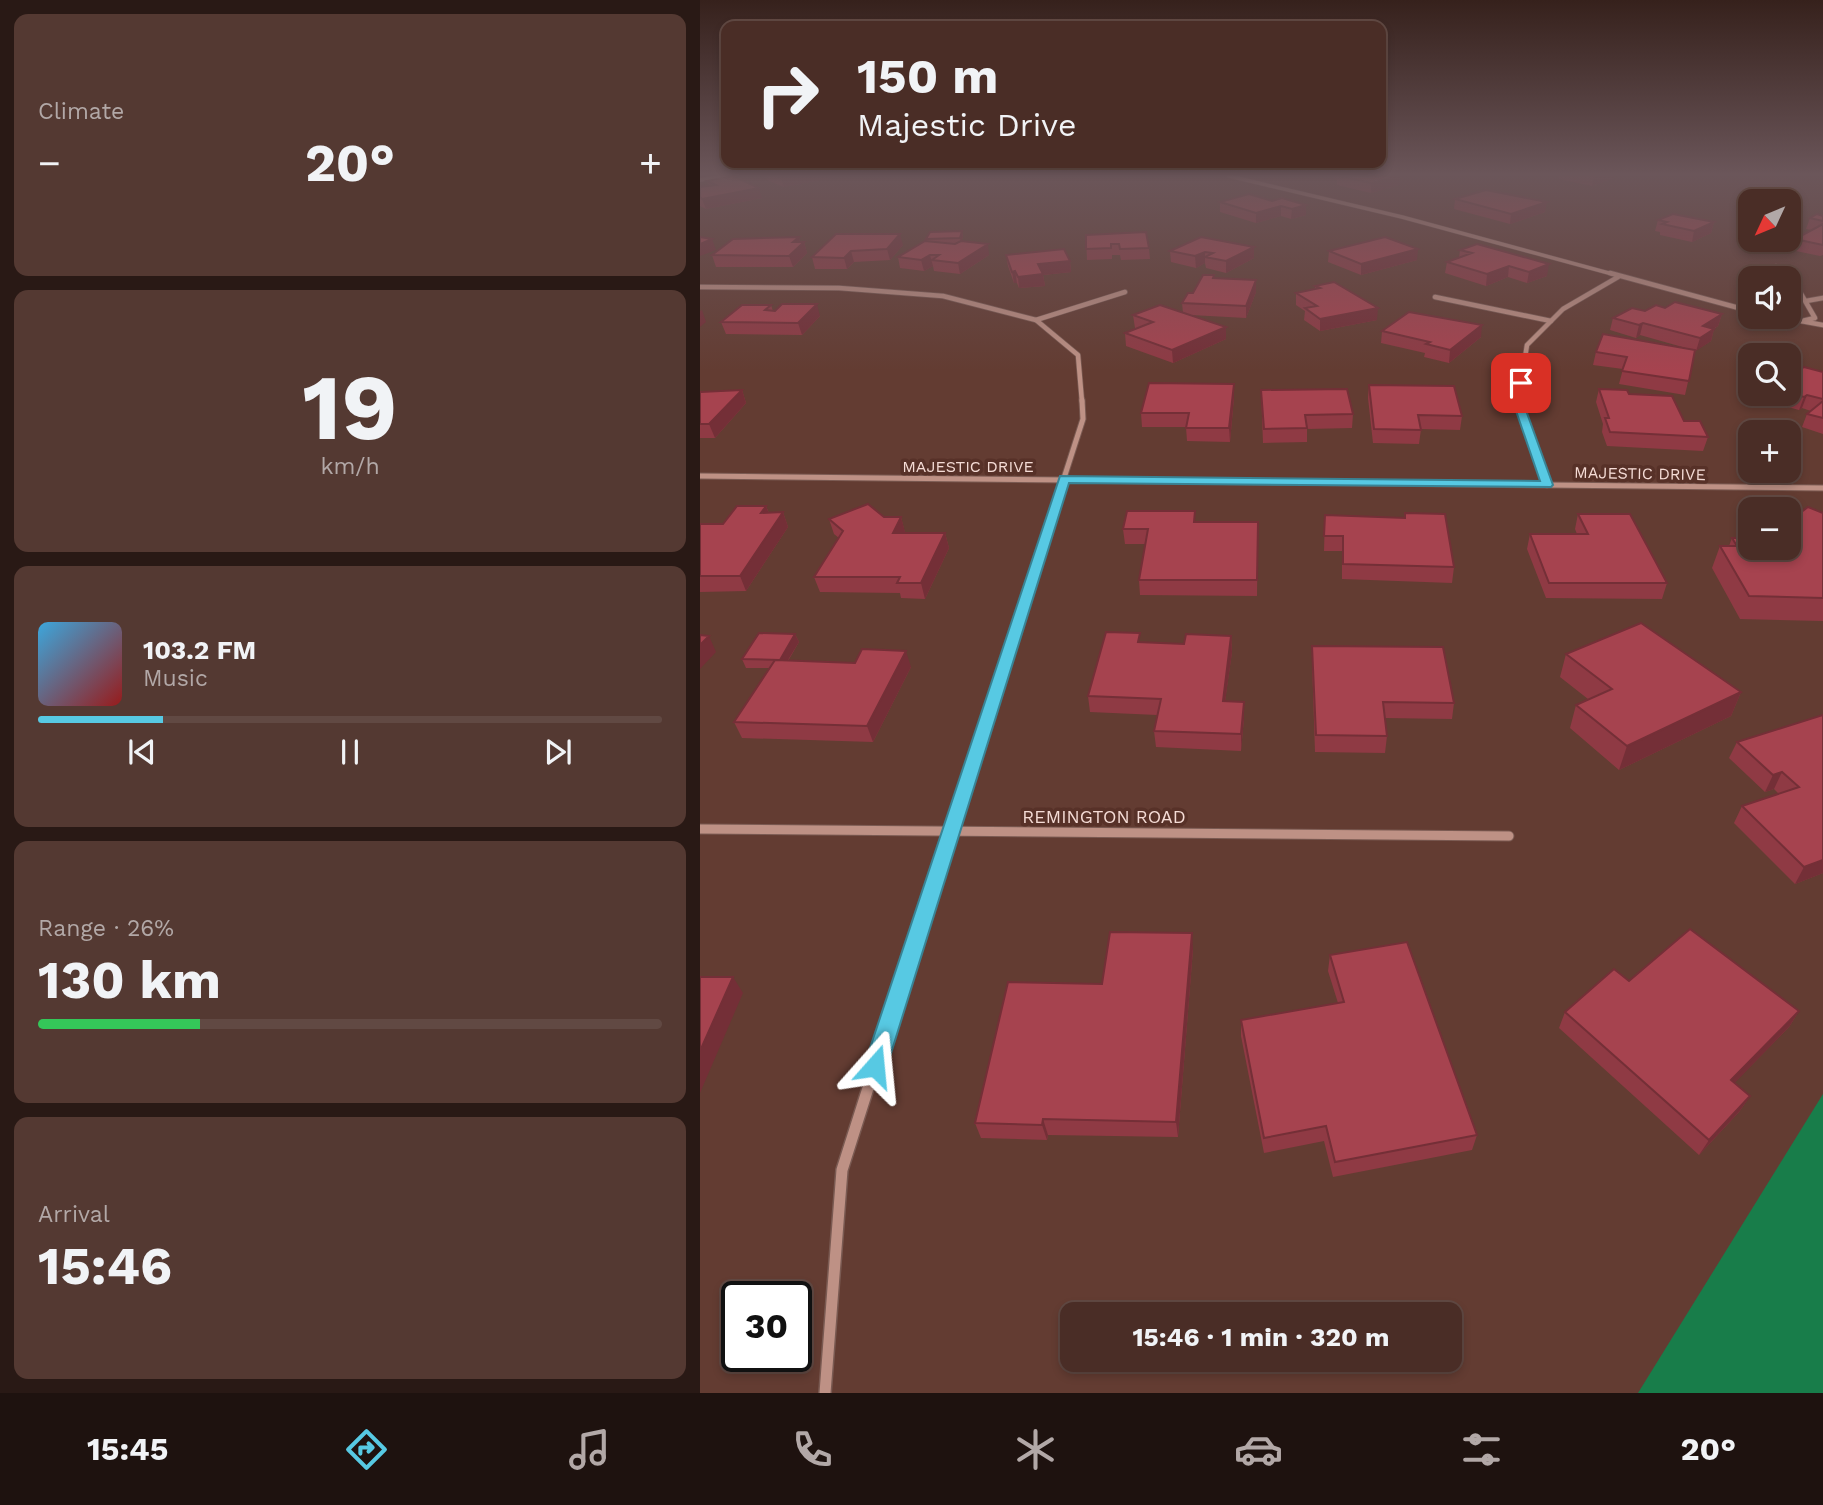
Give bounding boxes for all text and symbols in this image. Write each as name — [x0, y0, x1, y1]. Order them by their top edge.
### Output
text: 150 m — [857, 47, 998, 105]
icon: right — [742, 49, 833, 140]
text: Climate — [38, 98, 124, 125]
text: Majestic Drive — [857, 106, 1076, 144]
text: 20° — [305, 133, 395, 194]
text: − — [38, 141, 61, 185]
text: + — [639, 141, 662, 185]
north arrow — [1738, 189, 1801, 252]
map controls — [1738, 189, 1801, 560]
button: sound — [1738, 266, 1801, 329]
button: search — [1738, 343, 1801, 406]
pin — [1491, 353, 1551, 413]
text: 19 — [302, 354, 398, 461]
icon: arrive — [1502, 364, 1540, 402]
button: + — [1738, 420, 1801, 483]
text: km/h — [320, 453, 380, 480]
street label: MAJESTIC DRIVE — [902, 457, 1034, 476]
street label: MAJESTIC DRIVE — [1574, 463, 1706, 484]
button: − — [1738, 497, 1801, 560]
text: 103.2 FM — [143, 635, 256, 665]
text: Music — [143, 665, 208, 692]
icon: previous — [123, 733, 161, 771]
icon: pause — [331, 733, 369, 771]
icon: next — [539, 733, 577, 771]
street label: REMINGTON ROAD — [1022, 806, 1186, 827]
text: Range · 26% — [38, 915, 174, 942]
text: 130 km — [38, 950, 221, 1011]
position arrow — [838, 1029, 912, 1103]
text: Arrival — [38, 1201, 110, 1228]
text: 15:46 — [38, 1236, 172, 1297]
speed limit sign: 30 — [721, 1281, 812, 1372]
text: 15:46 · 1 min · 320 m — [1132, 1322, 1390, 1352]
icon: directions — [342, 1425, 391, 1474]
icon: music — [565, 1425, 614, 1474]
icon: phone — [788, 1425, 837, 1474]
icon: climate — [1011, 1425, 1060, 1474]
icon: car — [1234, 1425, 1283, 1474]
icon: filters — [1457, 1425, 1506, 1474]
text: 15:45 — [87, 1430, 168, 1468]
text: 20° — [1680, 1430, 1736, 1468]

